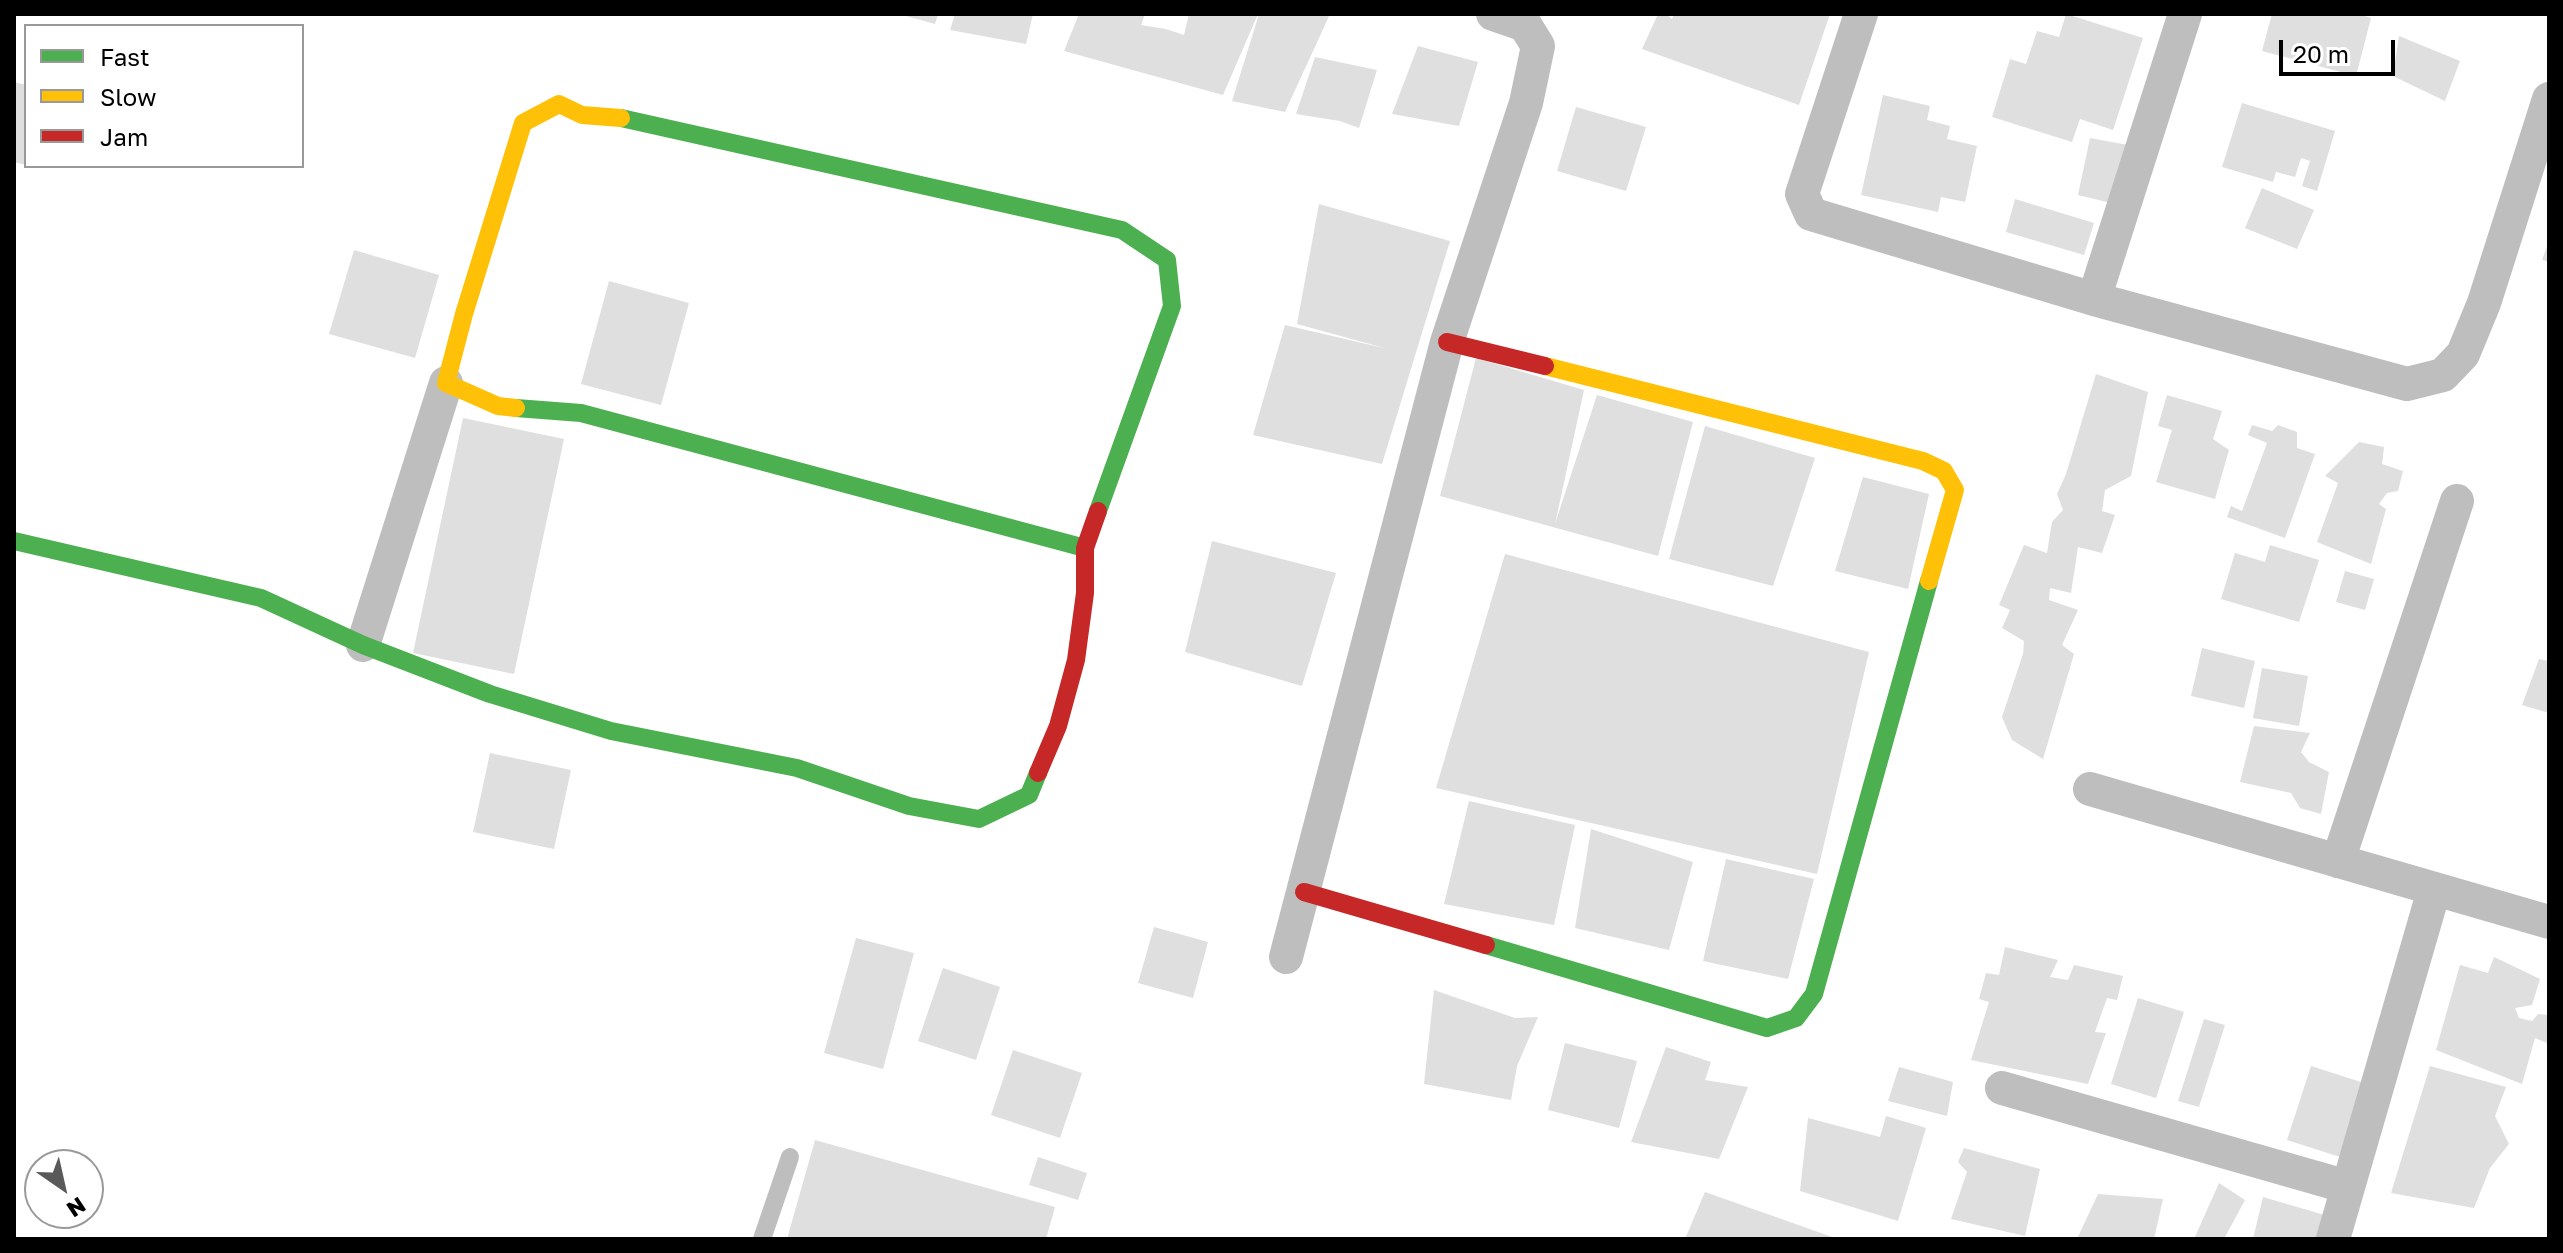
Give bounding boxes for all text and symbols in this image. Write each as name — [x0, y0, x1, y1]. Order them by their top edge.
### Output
legend — [24, 24, 304, 168]
scale bar — [2283, 24, 2399, 74]
text: 20 m — [2293, 39, 2349, 68]
text: Fast — [100, 42, 150, 71]
text: Slow — [100, 82, 156, 111]
text: Jam — [100, 122, 148, 151]
north arrow — [24, 1149, 104, 1229]
text: N — [62, 1192, 91, 1224]

